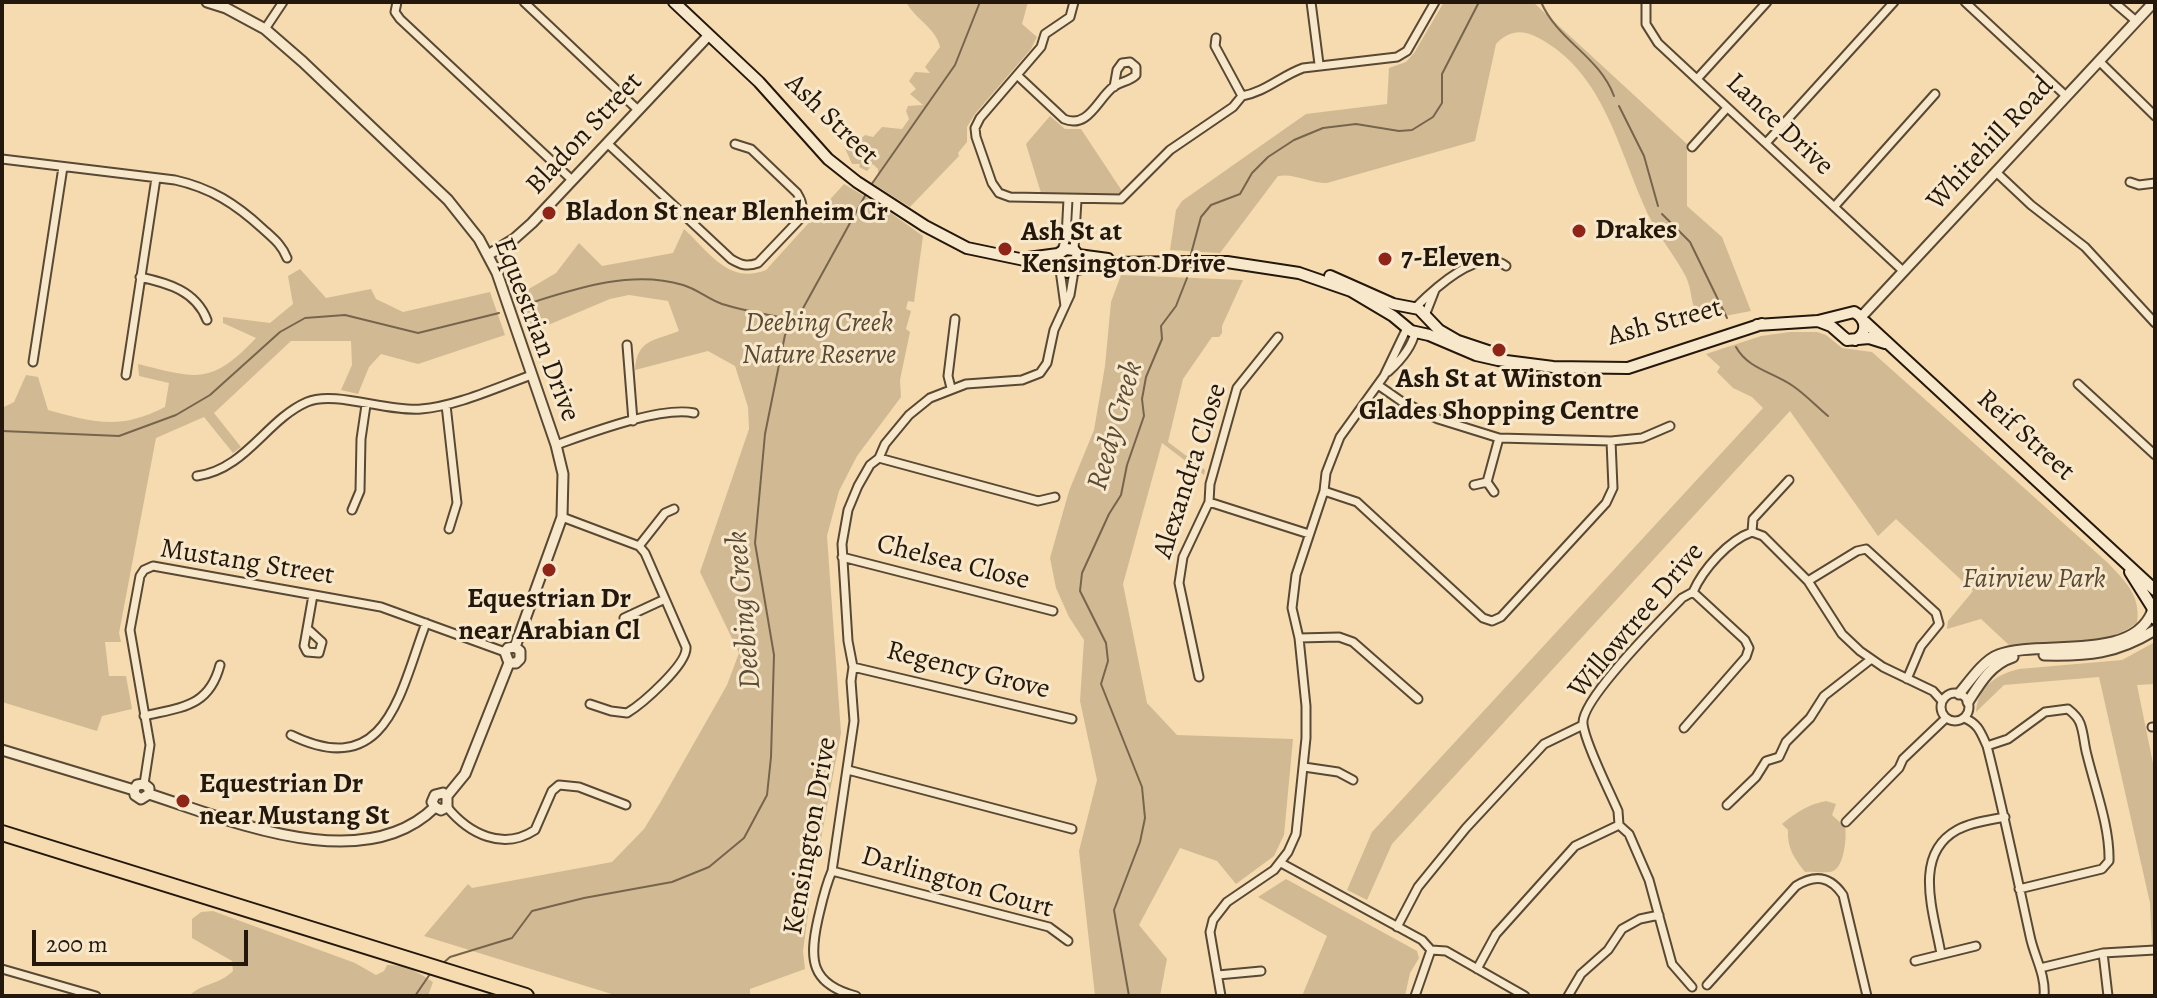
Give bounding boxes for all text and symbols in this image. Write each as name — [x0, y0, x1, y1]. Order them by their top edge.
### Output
street label: Bladon Street — [520, 66, 650, 202]
street label: Ash Street — [777, 67, 885, 173]
street label: Lance Drive — [1718, 67, 1840, 183]
street label: Whitehill Road — [1920, 70, 2062, 218]
place label: Bladon St near Blenheim Cr — [565, 196, 888, 230]
marker: Bladon St near Blenheim Cr — [540, 204, 558, 222]
place label: Drakes — [1595, 214, 1677, 248]
place label: Ash St at Kensington Drive — [1021, 216, 1226, 282]
marker: Drakes — [1570, 222, 1588, 240]
street label: Equestrian Drive — [486, 233, 586, 427]
marker: Ash St at Kensington Drive — [996, 240, 1014, 258]
place label: 7-Eleven — [1401, 242, 1501, 276]
marker: 7-Eleven — [1376, 250, 1394, 268]
street label: Ash Street — [1604, 292, 1726, 354]
park label: Deebing Creek Nature Reserve — [742, 307, 896, 373]
marker: Ash St at Winston Glades Shopping Centre — [1490, 341, 1508, 359]
water label: Reedy Creek — [1080, 357, 1152, 495]
place label: Ash St at Winston Glades Shopping Centre — [1359, 363, 1639, 429]
street label: Alexandra Close — [1147, 379, 1235, 563]
street label: Reif Street — [1969, 383, 2081, 489]
street label: Chelsea Close — [873, 528, 1033, 598]
water label: Deebing Creek — [720, 529, 770, 691]
street label: Mustang Street — [158, 533, 336, 593]
street label: Willowtree Drive — [1562, 536, 1712, 706]
marker: Equestrian Dr near Arabian Cl — [540, 561, 558, 579]
park label: Fairview Park — [1962, 563, 2106, 597]
place label: Equestrian Dr near Arabian Cl — [458, 583, 640, 649]
street label: Regency Grove — [883, 635, 1053, 707]
street label: Kensington Drive — [777, 735, 845, 937]
place label: Equestrian Dr near Mustang St — [199, 768, 389, 834]
marker: Equestrian Dr near Mustang St — [174, 792, 192, 810]
street label: Darlington Court — [857, 840, 1057, 926]
scale bar — [36, 914, 252, 964]
text: 200 m — [46, 928, 108, 960]

